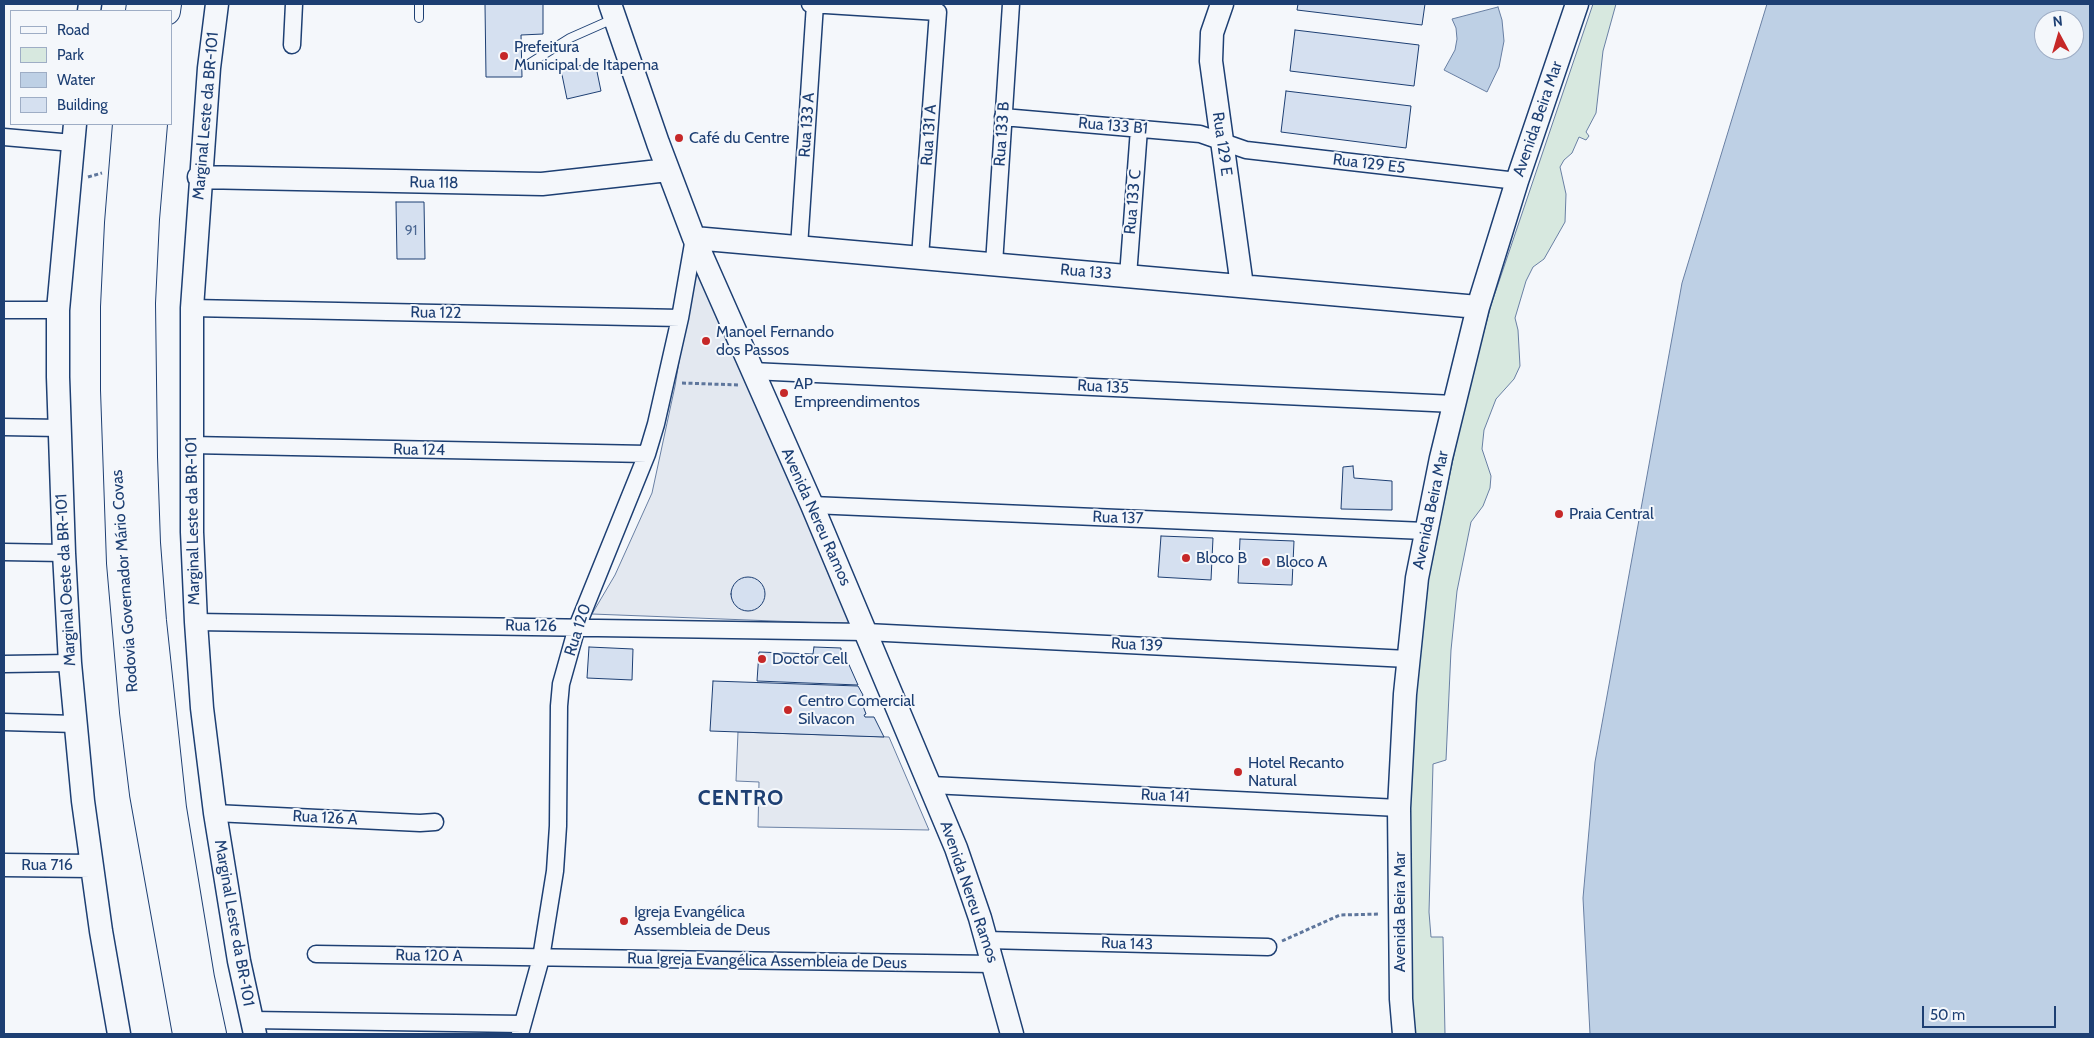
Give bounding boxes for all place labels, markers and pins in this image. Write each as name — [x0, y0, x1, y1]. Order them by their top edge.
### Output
place label: Prefeitura Municipal de Itapema — [514, 37, 659, 75]
marker: Prefeitura Municipal de Itapema — [498, 50, 510, 62]
place label: Café du Centre — [689, 128, 789, 148]
marker: Café du Centre — [673, 132, 685, 144]
place label: Manoel Fernando dos Passos — [716, 322, 834, 360]
marker: Manoel Fernando dos Passos — [700, 335, 712, 347]
place label: AP Empreendimentos — [794, 374, 920, 412]
marker: AP Empreendimentos — [778, 387, 790, 399]
place label: Praia Central — [1569, 504, 1654, 524]
marker: Praia Central — [1553, 508, 1565, 520]
place label: Bloco B — [1196, 548, 1247, 568]
marker: Bloco B — [1180, 552, 1192, 564]
place label: Bloco A — [1276, 552, 1327, 572]
marker: Bloco A — [1260, 556, 1272, 568]
place label: Doctor Cell — [772, 649, 848, 669]
marker: Doctor Cell — [756, 653, 768, 665]
place label: Centro Comercial Silvacon — [798, 691, 915, 729]
marker: Centro Comercial Silvacon — [782, 704, 794, 716]
place label: Hotel Recanto Natural — [1248, 753, 1344, 791]
marker: Hotel Recanto Natural — [1232, 766, 1244, 778]
place label: Igreja Evangélica Assembleia de Deus — [634, 902, 770, 940]
marker: Igreja Evangélica Assembleia de Deus — [618, 915, 630, 927]

